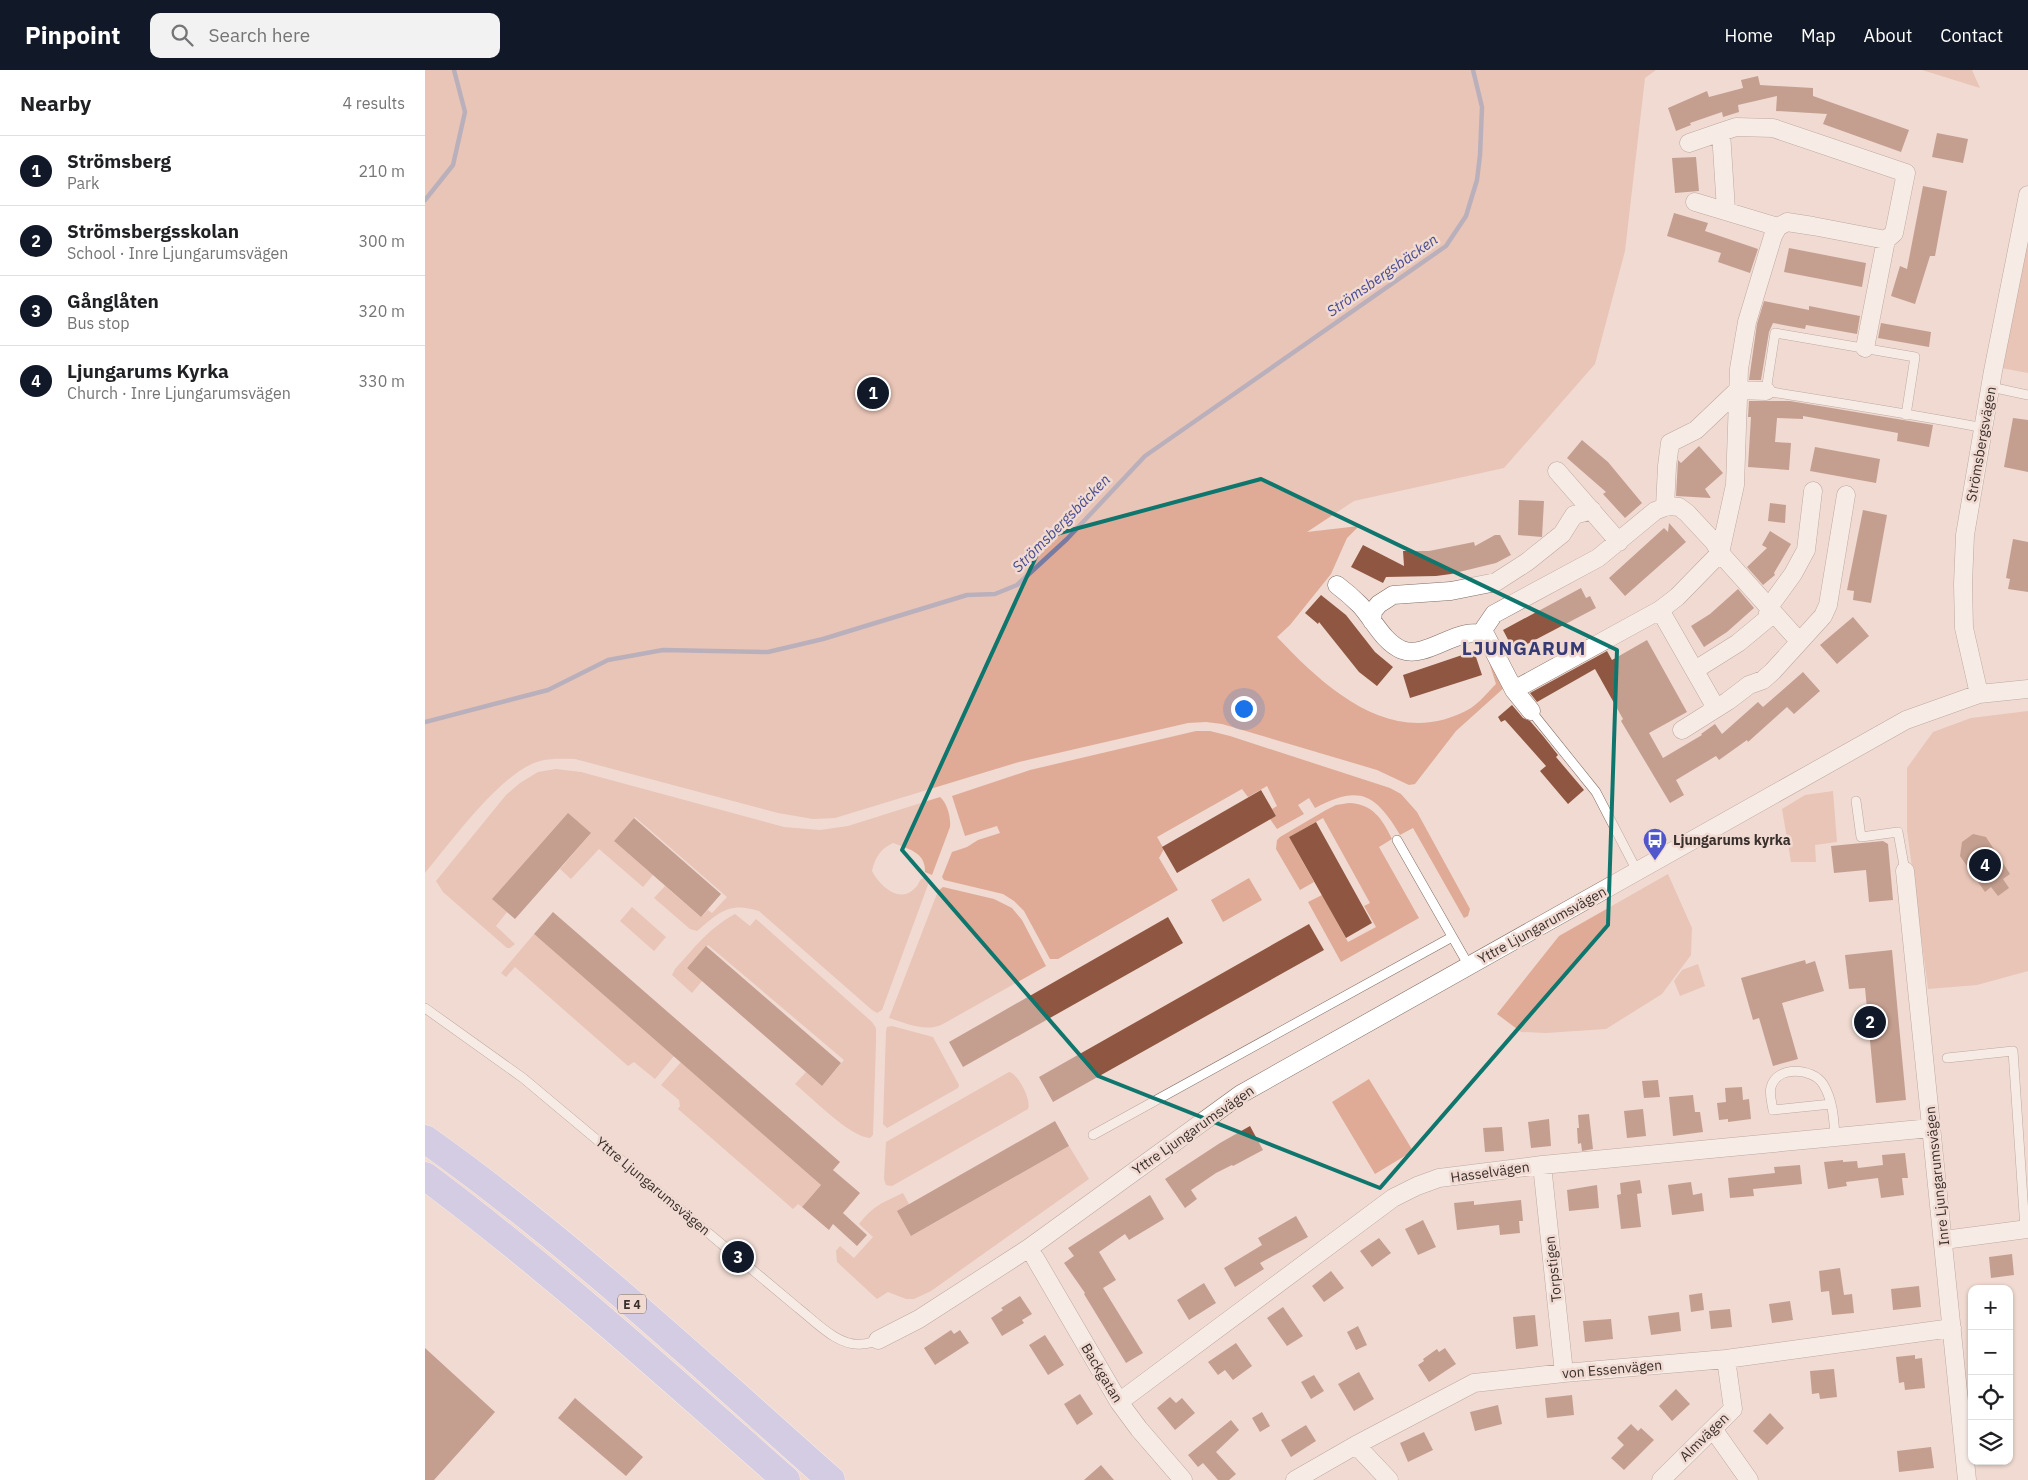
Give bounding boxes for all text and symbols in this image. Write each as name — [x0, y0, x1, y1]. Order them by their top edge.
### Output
search box — [150, 13, 500, 58]
text: Pinpoint — [25, 19, 120, 51]
icon: search — [168, 21, 196, 49]
text: Search here — [208, 23, 310, 47]
text: Home — [1725, 24, 1773, 47]
text: Map — [1801, 24, 1836, 47]
text: About — [1864, 24, 1912, 47]
text: Contact — [1940, 24, 2003, 47]
text: Nearby — [20, 89, 91, 117]
text: 4 results — [342, 93, 405, 113]
text: Strömsberg — [67, 149, 171, 173]
text: 1 — [31, 161, 41, 181]
text: 210 m — [358, 161, 405, 181]
text: Park — [67, 173, 99, 193]
text: Strömsbergsskolan — [67, 219, 239, 243]
water label: Strömsbergsbäcken — [1323, 230, 1441, 320]
text: 2 — [31, 231, 41, 251]
text: 300 m — [358, 231, 405, 251]
text: School · Inre Ljungarumsvägen — [67, 243, 288, 263]
text: Gånglåten — [67, 289, 159, 313]
text: 3 — [31, 301, 41, 321]
text: 320 m — [358, 301, 405, 321]
text: Bus stop — [67, 313, 130, 333]
text: Ljungarums Kyrka — [67, 359, 229, 383]
text: 4 — [31, 371, 41, 391]
text: 330 m — [358, 371, 405, 391]
pin: 1 — [857, 374, 889, 412]
text: Church · Inre Ljungarumsvägen — [67, 383, 291, 403]
street label: Strömsbergsvägen — [1962, 385, 2000, 503]
water label: Strömsbergsbäcken — [1008, 470, 1114, 576]
district label: LJUNGARUM — [1462, 636, 1586, 660]
your location — [1231, 696, 1257, 722]
bus stop icon: Ljungarums kyrka — [1642, 827, 1668, 861]
place label: Ljungarums kyrka — [1673, 831, 1791, 849]
pin: 4 — [1969, 846, 2001, 884]
street label: Yttre Ljungarumsvägen — [1475, 882, 1609, 968]
pin: 2 — [1854, 1003, 1886, 1041]
street label: Yttre Ljungarumsvägen — [1129, 1081, 1257, 1179]
street label: Inre Ljungarumsvägen — [1921, 1105, 1953, 1247]
street label: Yttre Ljungarumsvägen — [592, 1133, 714, 1239]
street label: Hasselvägen — [1449, 1158, 1531, 1186]
street label: Torpstigen — [1541, 1235, 1565, 1303]
pin: 3 — [722, 1238, 754, 1276]
map controls — [1968, 1285, 2013, 1465]
button: + — [1968, 1285, 2013, 1330]
road number: E 4 — [618, 1294, 646, 1314]
button: − — [1968, 1330, 2013, 1375]
street label: Backgatan — [1077, 1340, 1127, 1406]
street label: von Essenvägen — [1561, 1356, 1663, 1382]
button: locate — [1968, 1375, 2013, 1420]
street label: Almvägen — [1675, 1409, 1733, 1465]
button: layers — [1968, 1420, 2013, 1465]

